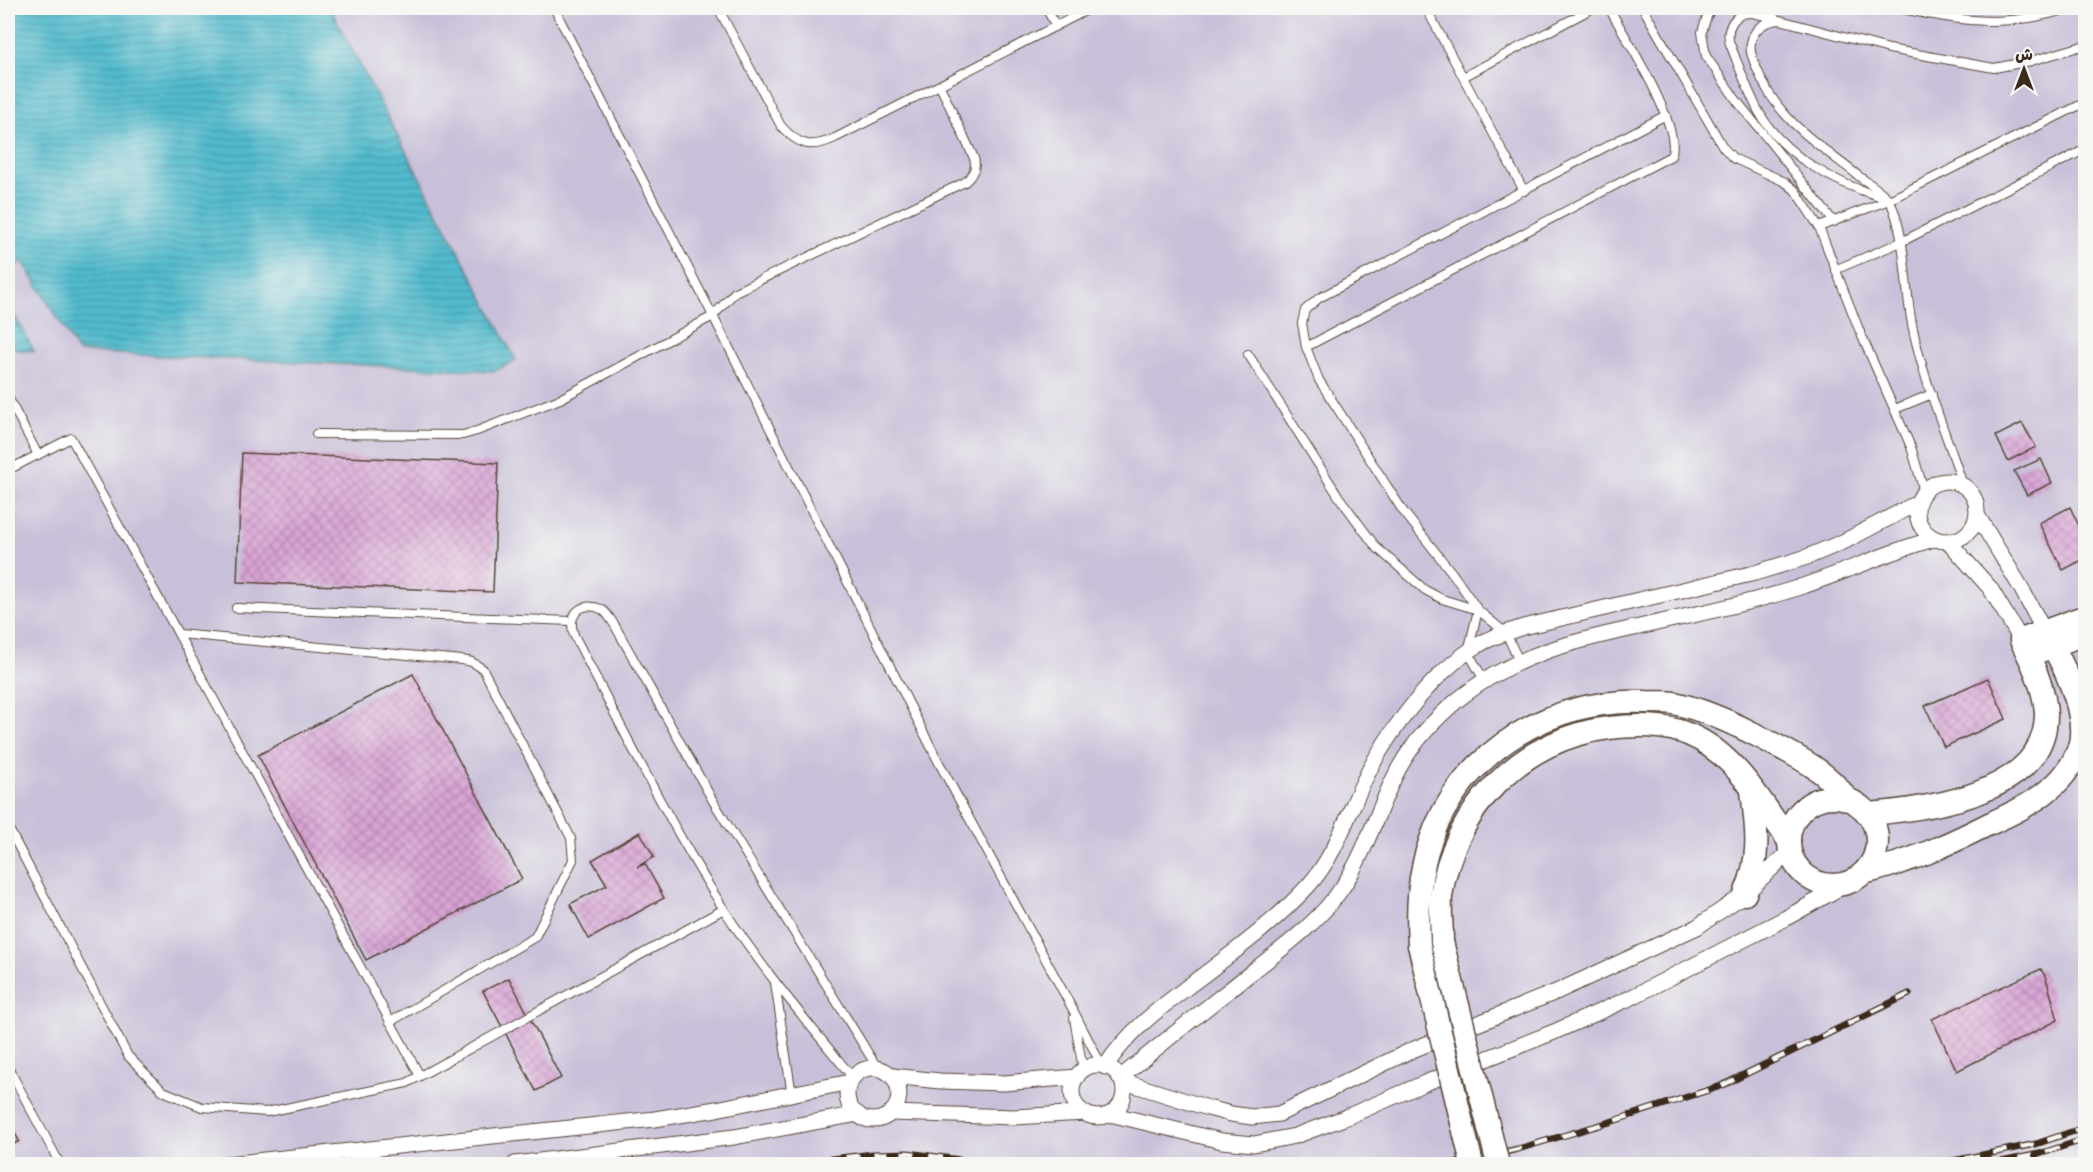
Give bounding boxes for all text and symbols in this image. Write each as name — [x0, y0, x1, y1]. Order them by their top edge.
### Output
north arrow — [1994, 39, 2054, 99]
text: ش — [2015, 44, 2033, 66]

